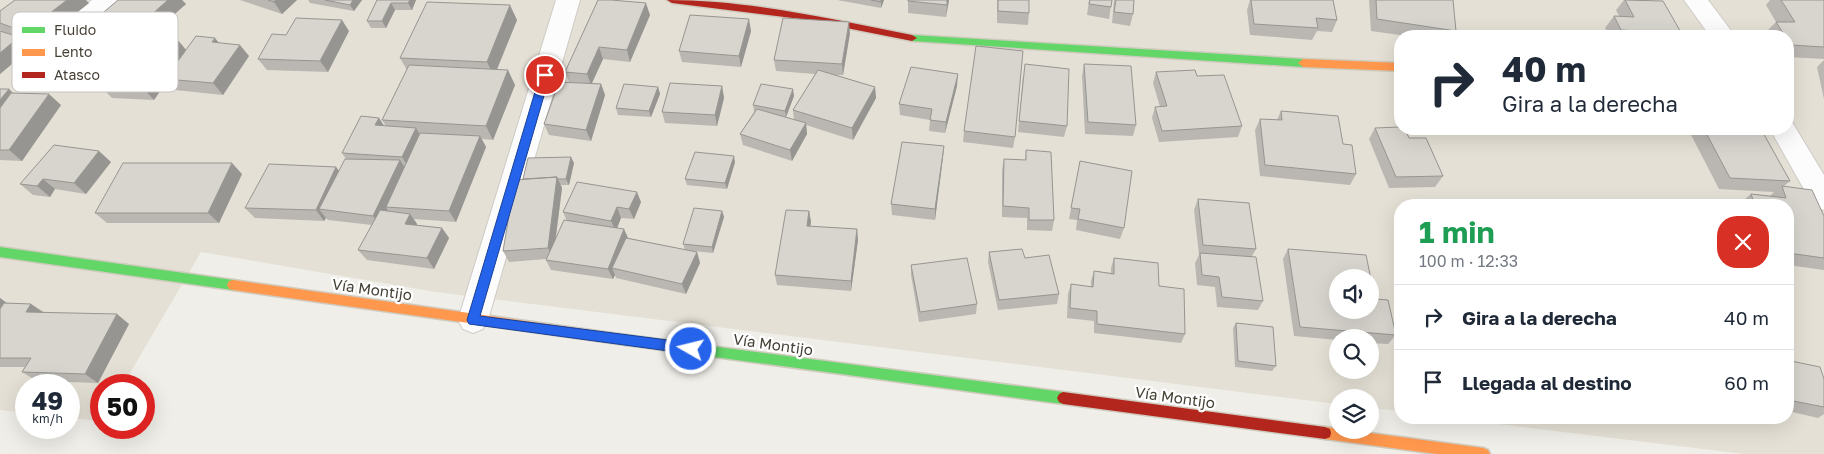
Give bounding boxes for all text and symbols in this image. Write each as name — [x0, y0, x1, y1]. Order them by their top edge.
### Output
legend — [12, 12, 178, 92]
text: Fluido — [54, 21, 96, 38]
text: Lento — [54, 43, 92, 60]
text: 40 m — [1502, 48, 1586, 90]
icon: right — [1419, 50, 1484, 115]
pin — [524, 54, 566, 96]
icon: arrive — [531, 61, 559, 89]
text: Atasco — [54, 66, 100, 83]
text: Gira a la derecha — [1502, 90, 1678, 117]
text: 1 min — [1419, 214, 1495, 250]
button: close — [1717, 216, 1769, 268]
text: 100 m · 12:33 — [1419, 251, 1518, 271]
map controls — [1329, 269, 1379, 439]
button: sound — [1329, 269, 1379, 319]
street label: Vía Montijo — [331, 275, 413, 304]
icon: right — [1419, 303, 1447, 331]
text: Gira a la derecha — [1462, 306, 1617, 329]
text: 40 m — [1724, 306, 1769, 329]
position arrow — [664, 322, 716, 374]
button: search — [1329, 329, 1379, 379]
street label: Vía Montijo — [732, 330, 814, 359]
icon: arrive — [1419, 368, 1447, 396]
text: Llegada al destino — [1462, 371, 1632, 394]
text: 60 m — [1724, 371, 1769, 394]
speed limit sign: 50 — [90, 374, 155, 439]
street label: Vía Montijo — [1134, 383, 1216, 412]
text: 49 — [32, 385, 63, 416]
button: layers — [1329, 389, 1379, 439]
text: km/h — [32, 411, 63, 426]

